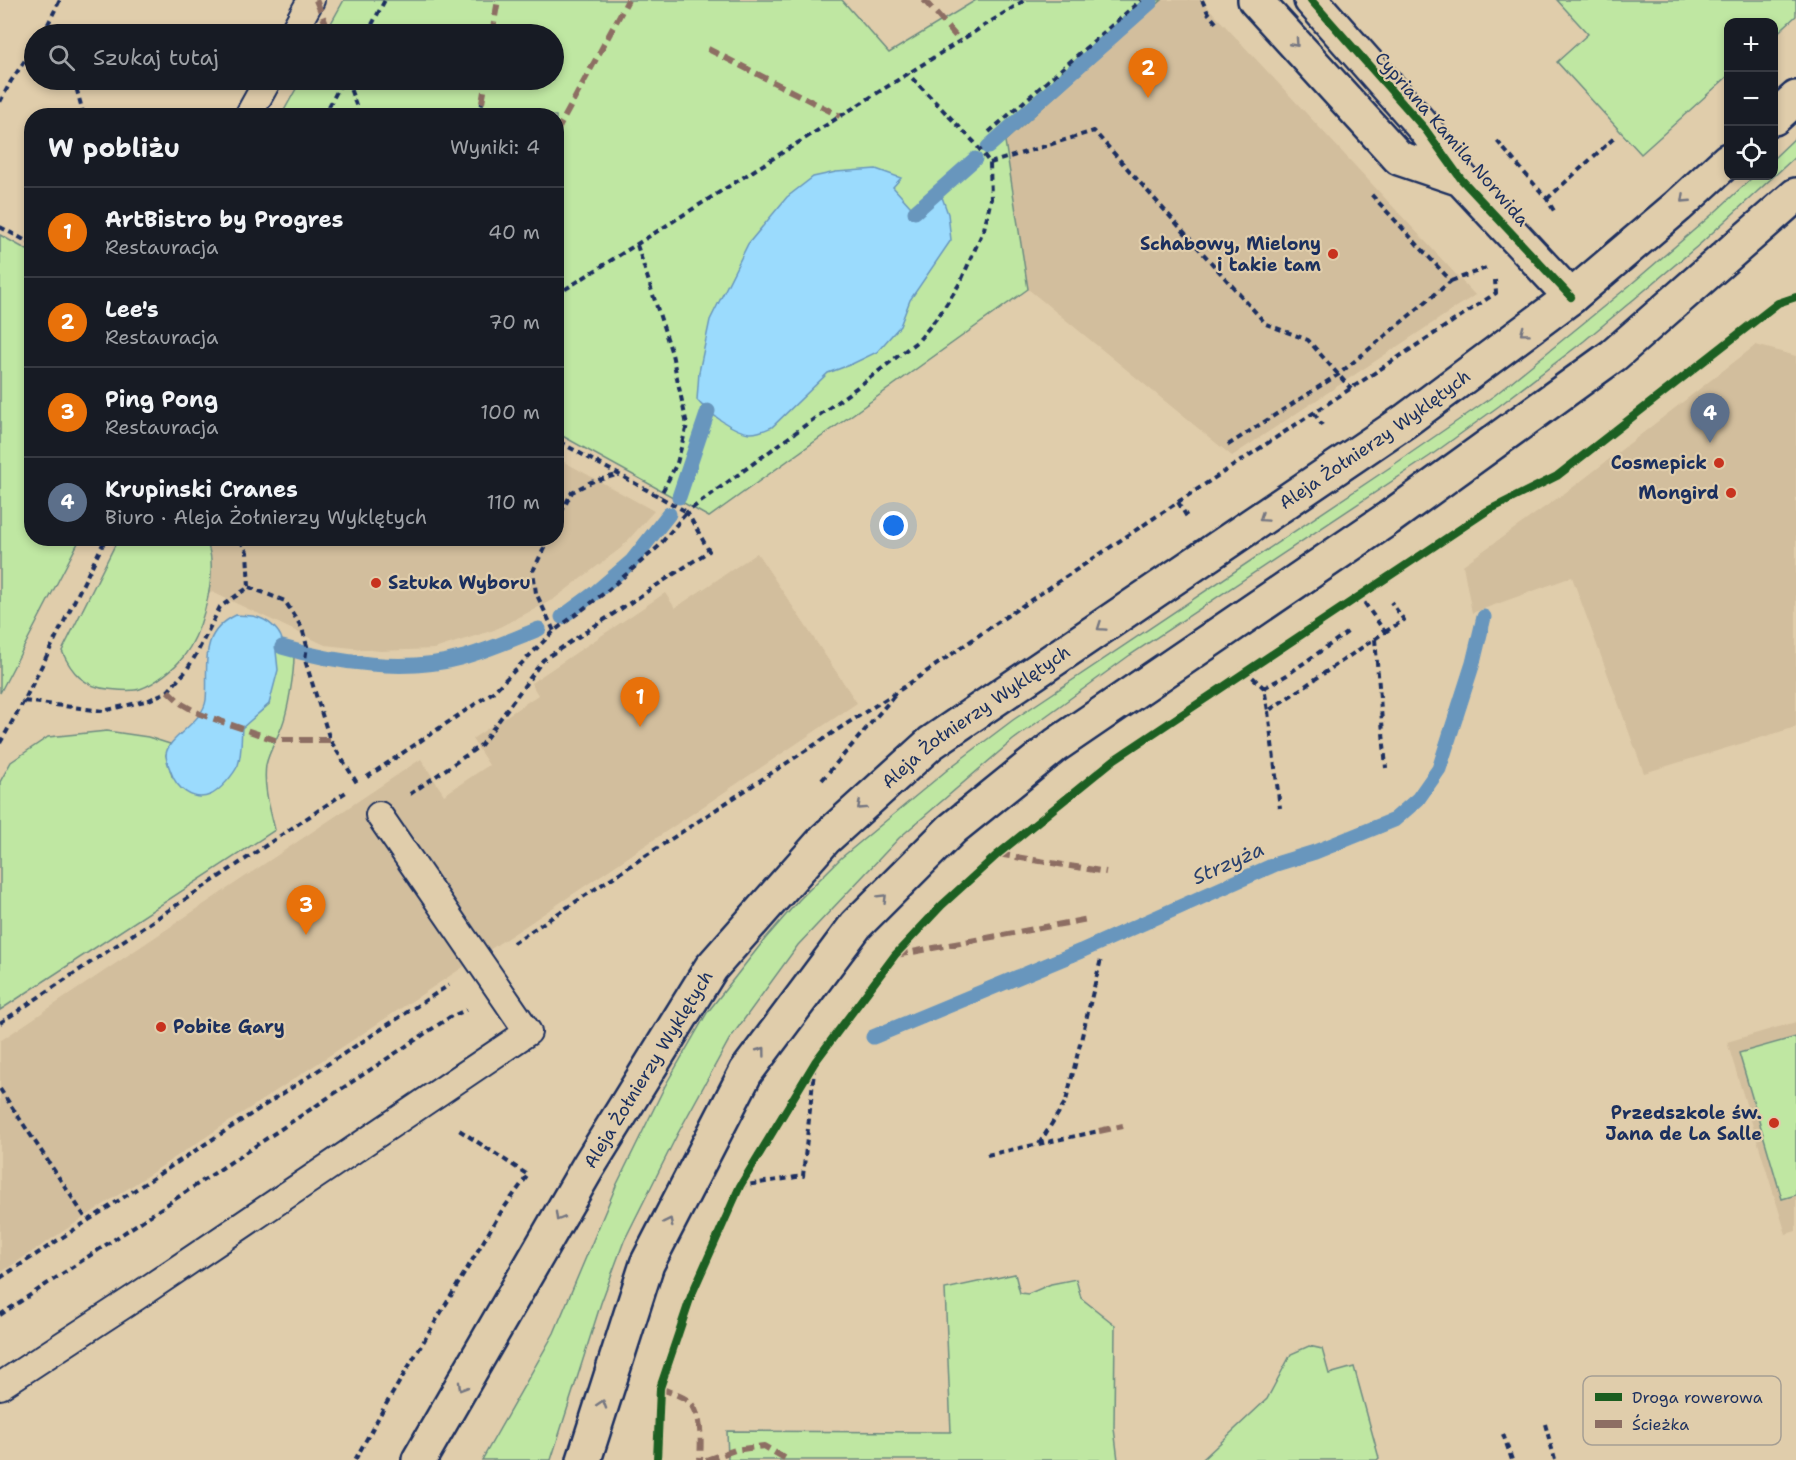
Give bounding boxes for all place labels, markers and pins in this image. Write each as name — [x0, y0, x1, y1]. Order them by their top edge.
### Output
pin: 2 — [1128, 48, 1168, 98]
place label: Schabowy, Mielony i takie tam — [1140, 232, 1322, 277]
marker: Schabowy, Mielony i takie tam — [1326, 247, 1340, 261]
pin: 4 — [1690, 394, 1730, 443]
place label: Cosmepick — [1611, 451, 1707, 475]
marker: Cosmepick — [1712, 456, 1726, 470]
place label: Mongird — [1638, 481, 1719, 505]
marker: Mongird — [1724, 486, 1738, 500]
place label: Sztuka Wyboru — [388, 571, 531, 595]
marker: Sztuka Wyboru — [369, 576, 383, 590]
pin: 1 — [620, 678, 660, 727]
pin: 3 — [286, 886, 326, 935]
place label: Pobite Gary — [173, 1015, 285, 1039]
marker: Pobite Gary — [154, 1020, 168, 1034]
place label: Przedszkole św. Jana de La Salle — [1605, 1101, 1762, 1146]
marker: Przedszkole św. Jana de La Salle — [1767, 1116, 1781, 1130]

